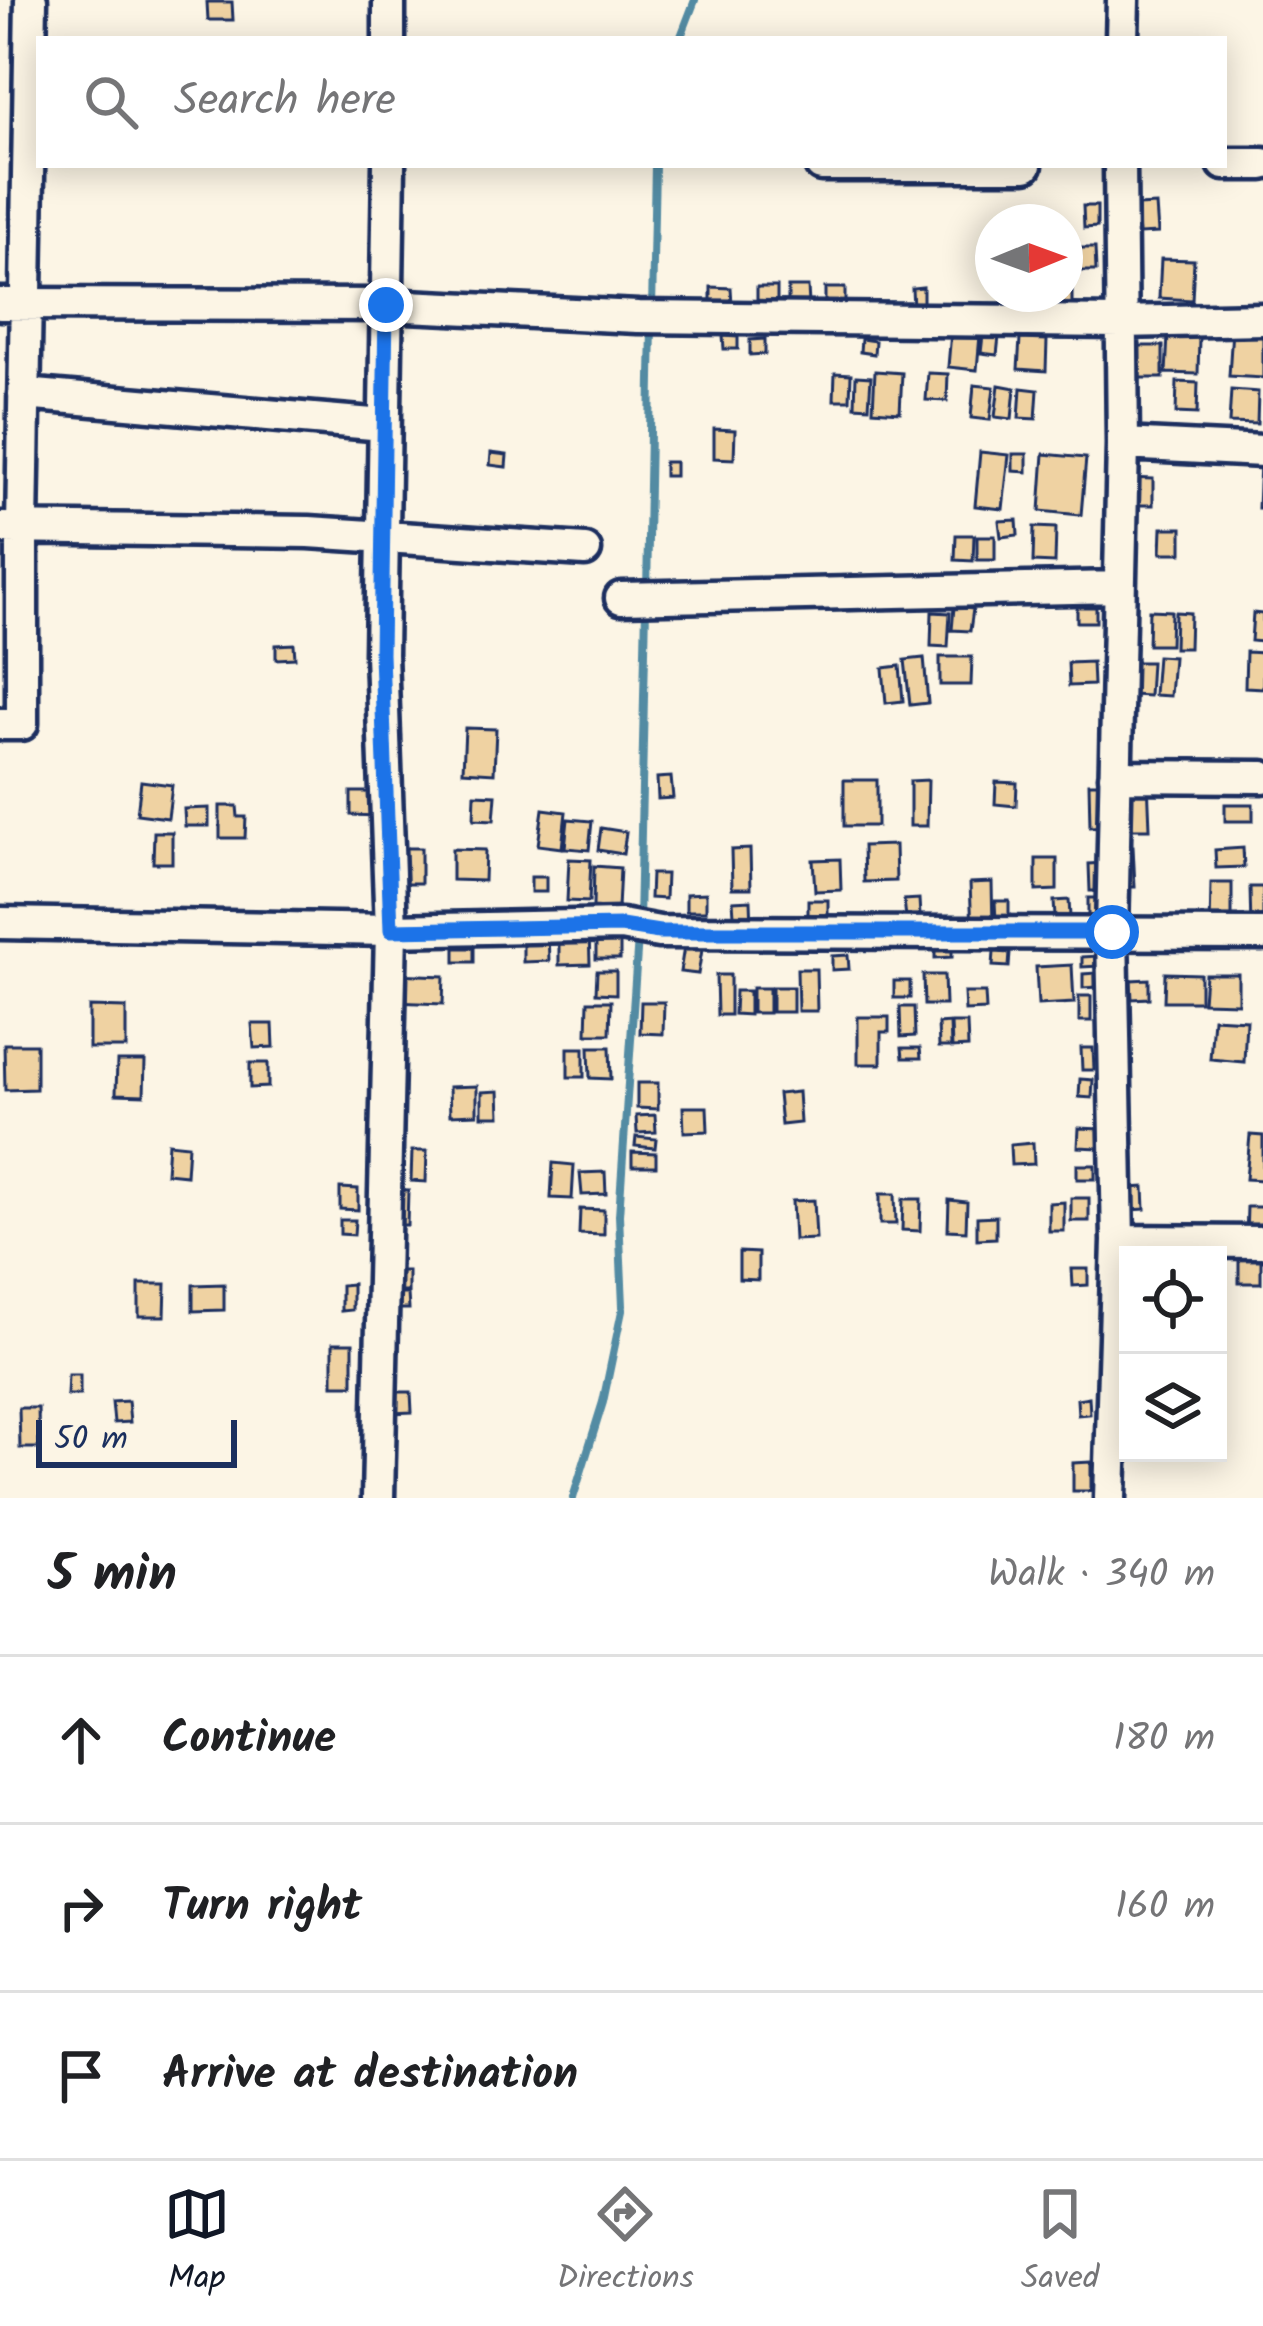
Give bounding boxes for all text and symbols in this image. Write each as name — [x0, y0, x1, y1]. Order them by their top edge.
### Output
search box — [36, 36, 1227, 168]
text: Search here — [174, 66, 396, 138]
icon: search — [78, 69, 144, 135]
north arrow — [975, 204, 1083, 312]
route end — [359, 278, 413, 332]
route start — [1085, 905, 1139, 959]
map controls — [1119, 1246, 1227, 1462]
button: locate — [1119, 1246, 1227, 1354]
button: layers — [1119, 1354, 1227, 1462]
scale bar — [36, 1414, 237, 1467]
text: 50 m — [54, 1414, 128, 1467]
text: 5 min — [48, 1536, 177, 1617]
text: Walk · 340 m — [988, 1545, 1215, 1607]
text: Continue — [162, 1704, 336, 1776]
icon: ahead — [48, 1707, 114, 1773]
text: 180 m — [1113, 1709, 1215, 1771]
text: Turn right — [162, 1872, 362, 1944]
icon: right — [48, 1875, 114, 1941]
text: 160 m — [1115, 1877, 1215, 1939]
text: Arrive at destination — [162, 2040, 578, 2112]
icon: arrive — [48, 2043, 114, 2109]
tab: Map — [164, 2181, 230, 2306]
tab: Directions — [557, 2181, 694, 2306]
tab: Saved — [1021, 2181, 1099, 2306]

